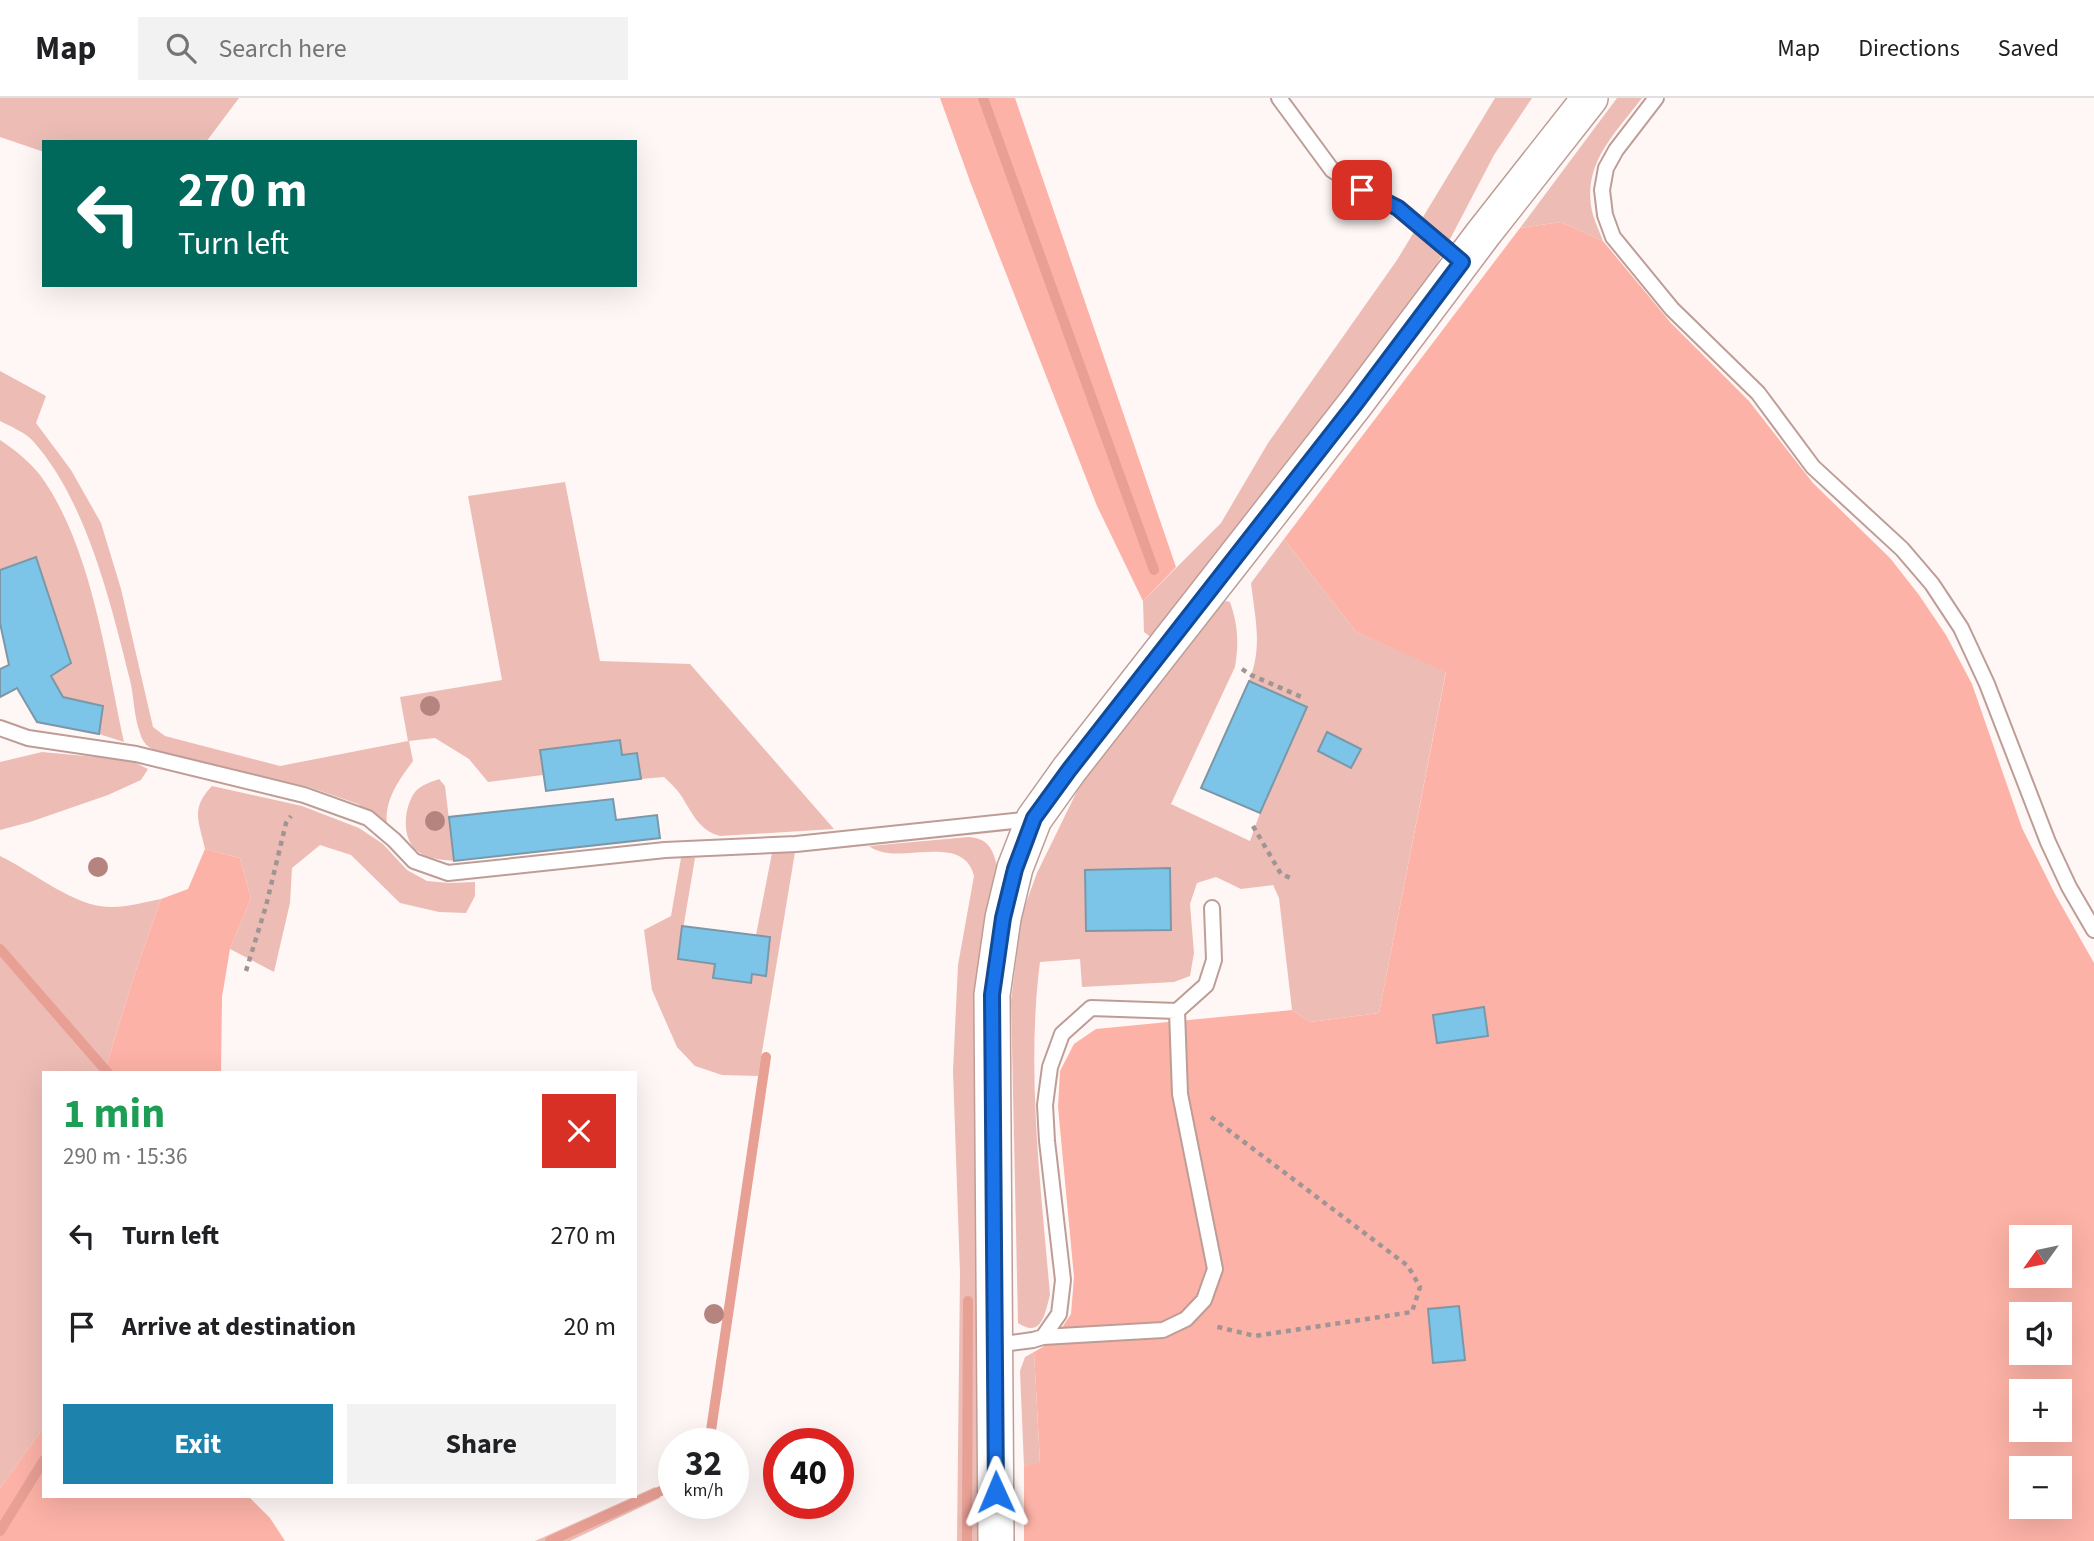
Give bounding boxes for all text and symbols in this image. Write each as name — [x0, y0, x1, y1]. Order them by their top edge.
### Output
search box — [138, 17, 628, 80]
text: Map — [35, 25, 96, 72]
icon: search — [162, 29, 200, 67]
text: Search here — [218, 30, 347, 67]
text: Map — [1777, 31, 1820, 66]
text: Directions — [1858, 31, 1960, 66]
text: Saved — [1998, 31, 2059, 66]
text: 270 m — [178, 156, 307, 226]
pin — [1332, 160, 1392, 220]
icon: left — [63, 168, 154, 259]
icon: arrive — [1343, 171, 1381, 209]
text: Turn left — [178, 221, 289, 267]
text: 1 min — [63, 1084, 165, 1144]
button: close — [542, 1094, 616, 1168]
text: 290 m · 15:36 — [63, 1140, 187, 1173]
icon: left — [63, 1217, 101, 1255]
text: Turn left — [122, 1217, 219, 1254]
text: 270 m — [550, 1217, 616, 1254]
north arrow — [2009, 1225, 2072, 1288]
map controls — [2009, 1225, 2072, 1519]
button: sound — [2009, 1302, 2072, 1365]
icon: arrive — [63, 1308, 101, 1346]
text: Arrive at destination — [122, 1308, 356, 1345]
text: 20 m — [563, 1308, 616, 1345]
button: + — [2009, 1379, 2072, 1442]
button: Exit — [63, 1404, 333, 1484]
button: Share — [347, 1404, 616, 1484]
speed limit sign: 40 — [763, 1428, 854, 1519]
text: 32 — [685, 1439, 722, 1489]
position arrow — [959, 1455, 1033, 1529]
button: − — [2009, 1456, 2072, 1519]
text: km/h — [684, 1478, 723, 1503]

